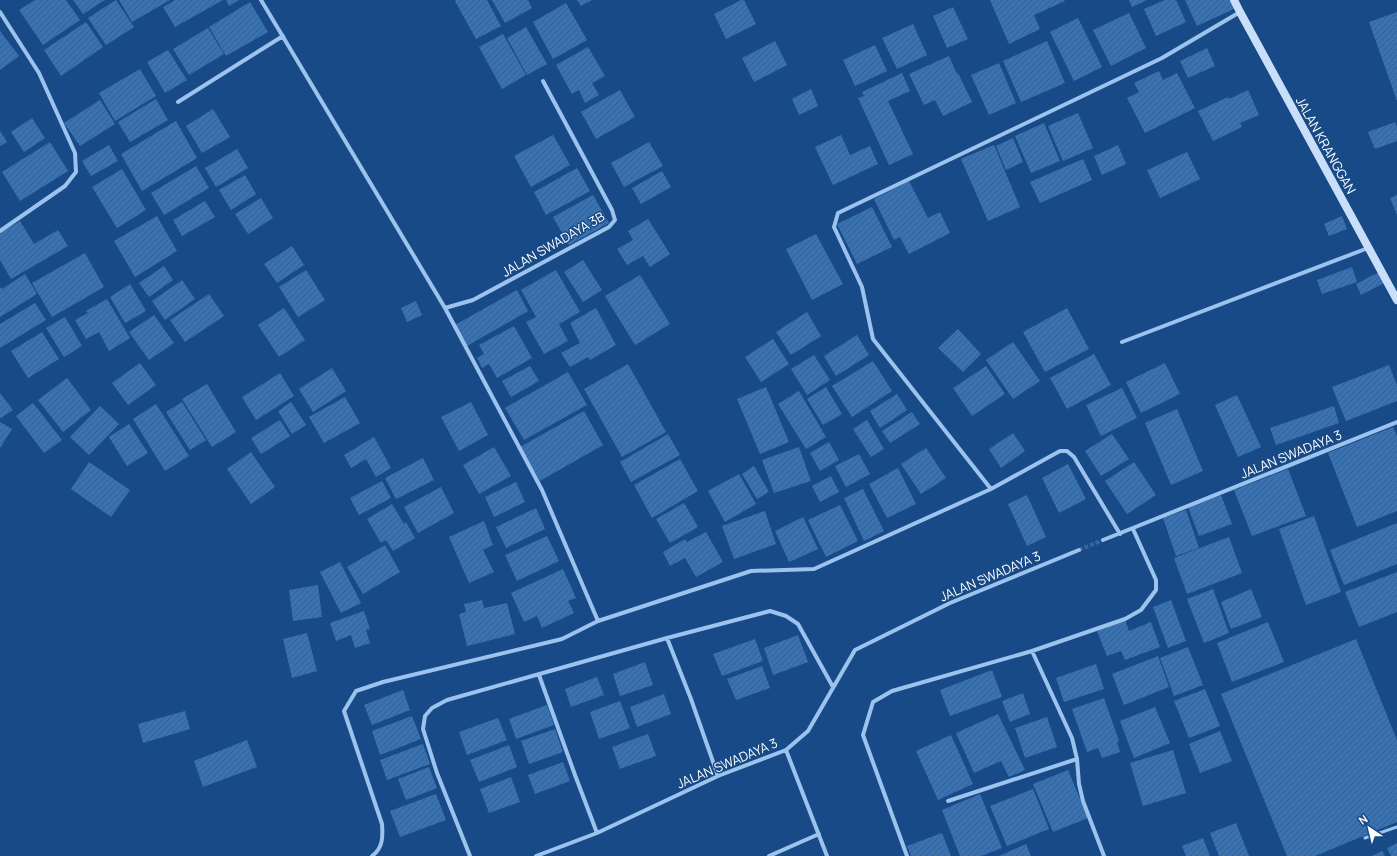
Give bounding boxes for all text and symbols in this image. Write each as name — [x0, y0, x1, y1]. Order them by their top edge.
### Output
street label: JALAN KRANGGAN — [1292, 93, 1360, 197]
street label: JALAN SWADAYA 3B — [498, 207, 608, 281]
street label: JALAN SWADAYA 3 — [1238, 425, 1344, 483]
street label: JALAN SWADAYA 3 — [937, 547, 1043, 605]
street label: JALAN SWADAYA 3 — [674, 734, 780, 792]
north arrow — [1349, 808, 1389, 848]
text: N — [1355, 811, 1371, 828]

